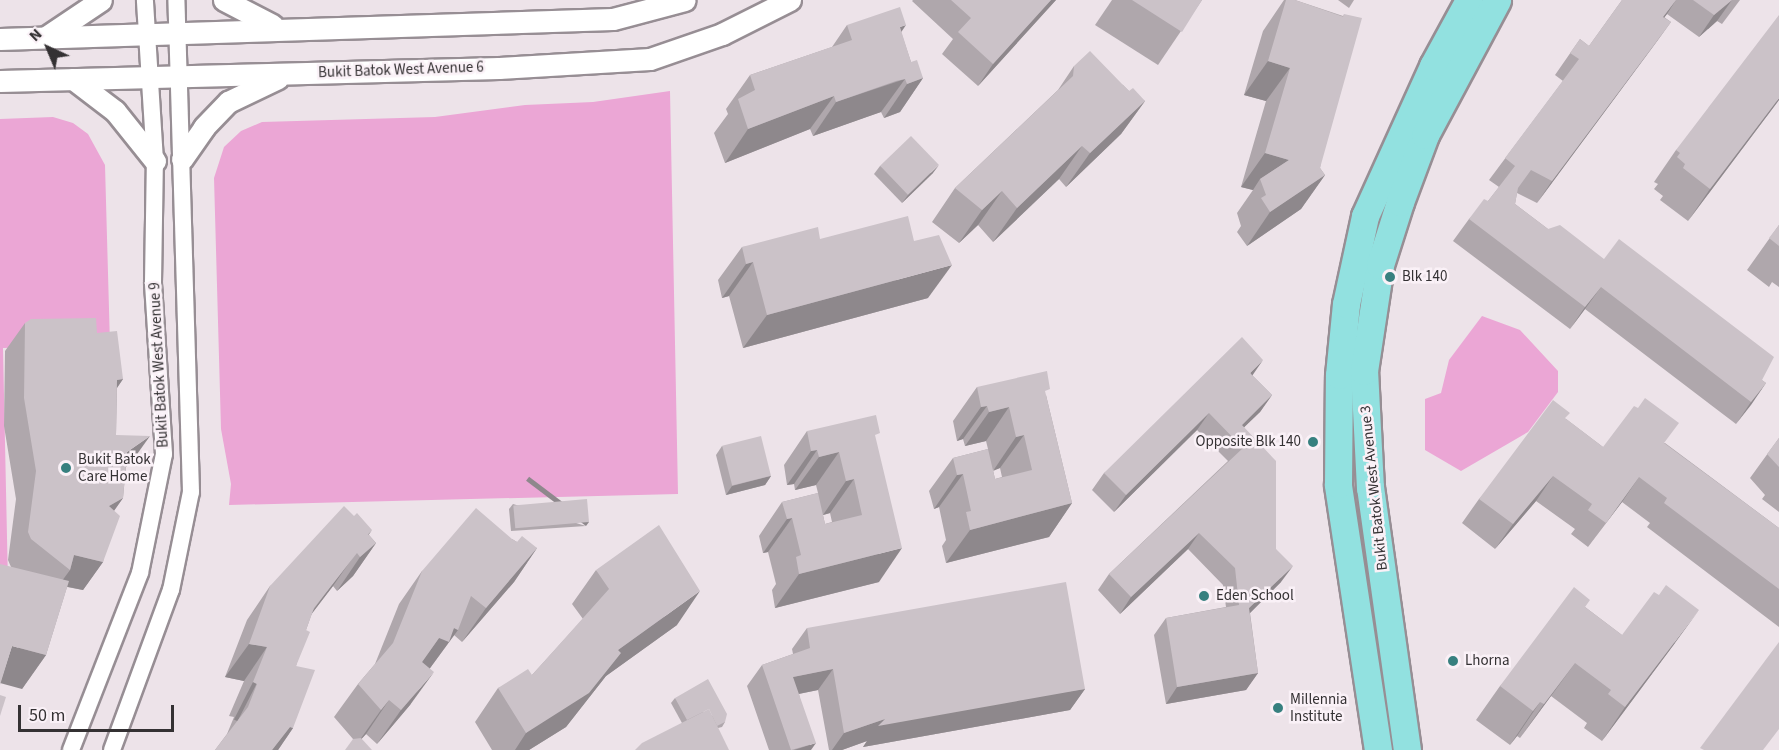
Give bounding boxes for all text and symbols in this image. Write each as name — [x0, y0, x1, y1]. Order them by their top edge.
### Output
north arrow — [18, 18, 78, 78]
text: N — [24, 23, 47, 47]
street label: Bukit Batok West Avenue 6 — [318, 58, 484, 82]
place label: Blk 140 — [1402, 268, 1447, 286]
marker: Blk 140 — [1383, 270, 1397, 284]
street label: Bukit Batok West Avenue 9 — [146, 282, 172, 448]
street label: Bukit Batok West Avenue 3 — [1356, 405, 1392, 571]
place label: Opposite Blk 140 — [1196, 433, 1301, 451]
marker: Opposite Blk 140 — [1306, 435, 1320, 449]
place label: Bukit Batok Care Home — [78, 450, 151, 485]
marker: Bukit Batok Care Home — [59, 461, 73, 475]
place label: Eden School — [1216, 587, 1294, 605]
marker: Eden School — [1197, 589, 1211, 603]
place label: Lhorna — [1465, 652, 1510, 670]
marker: Lhorna — [1446, 654, 1460, 668]
place label: Millennia Institute — [1290, 690, 1347, 725]
scale bar — [21, 693, 177, 731]
marker: Millennia Institute — [1271, 701, 1285, 715]
text: 50 m — [29, 703, 65, 728]

